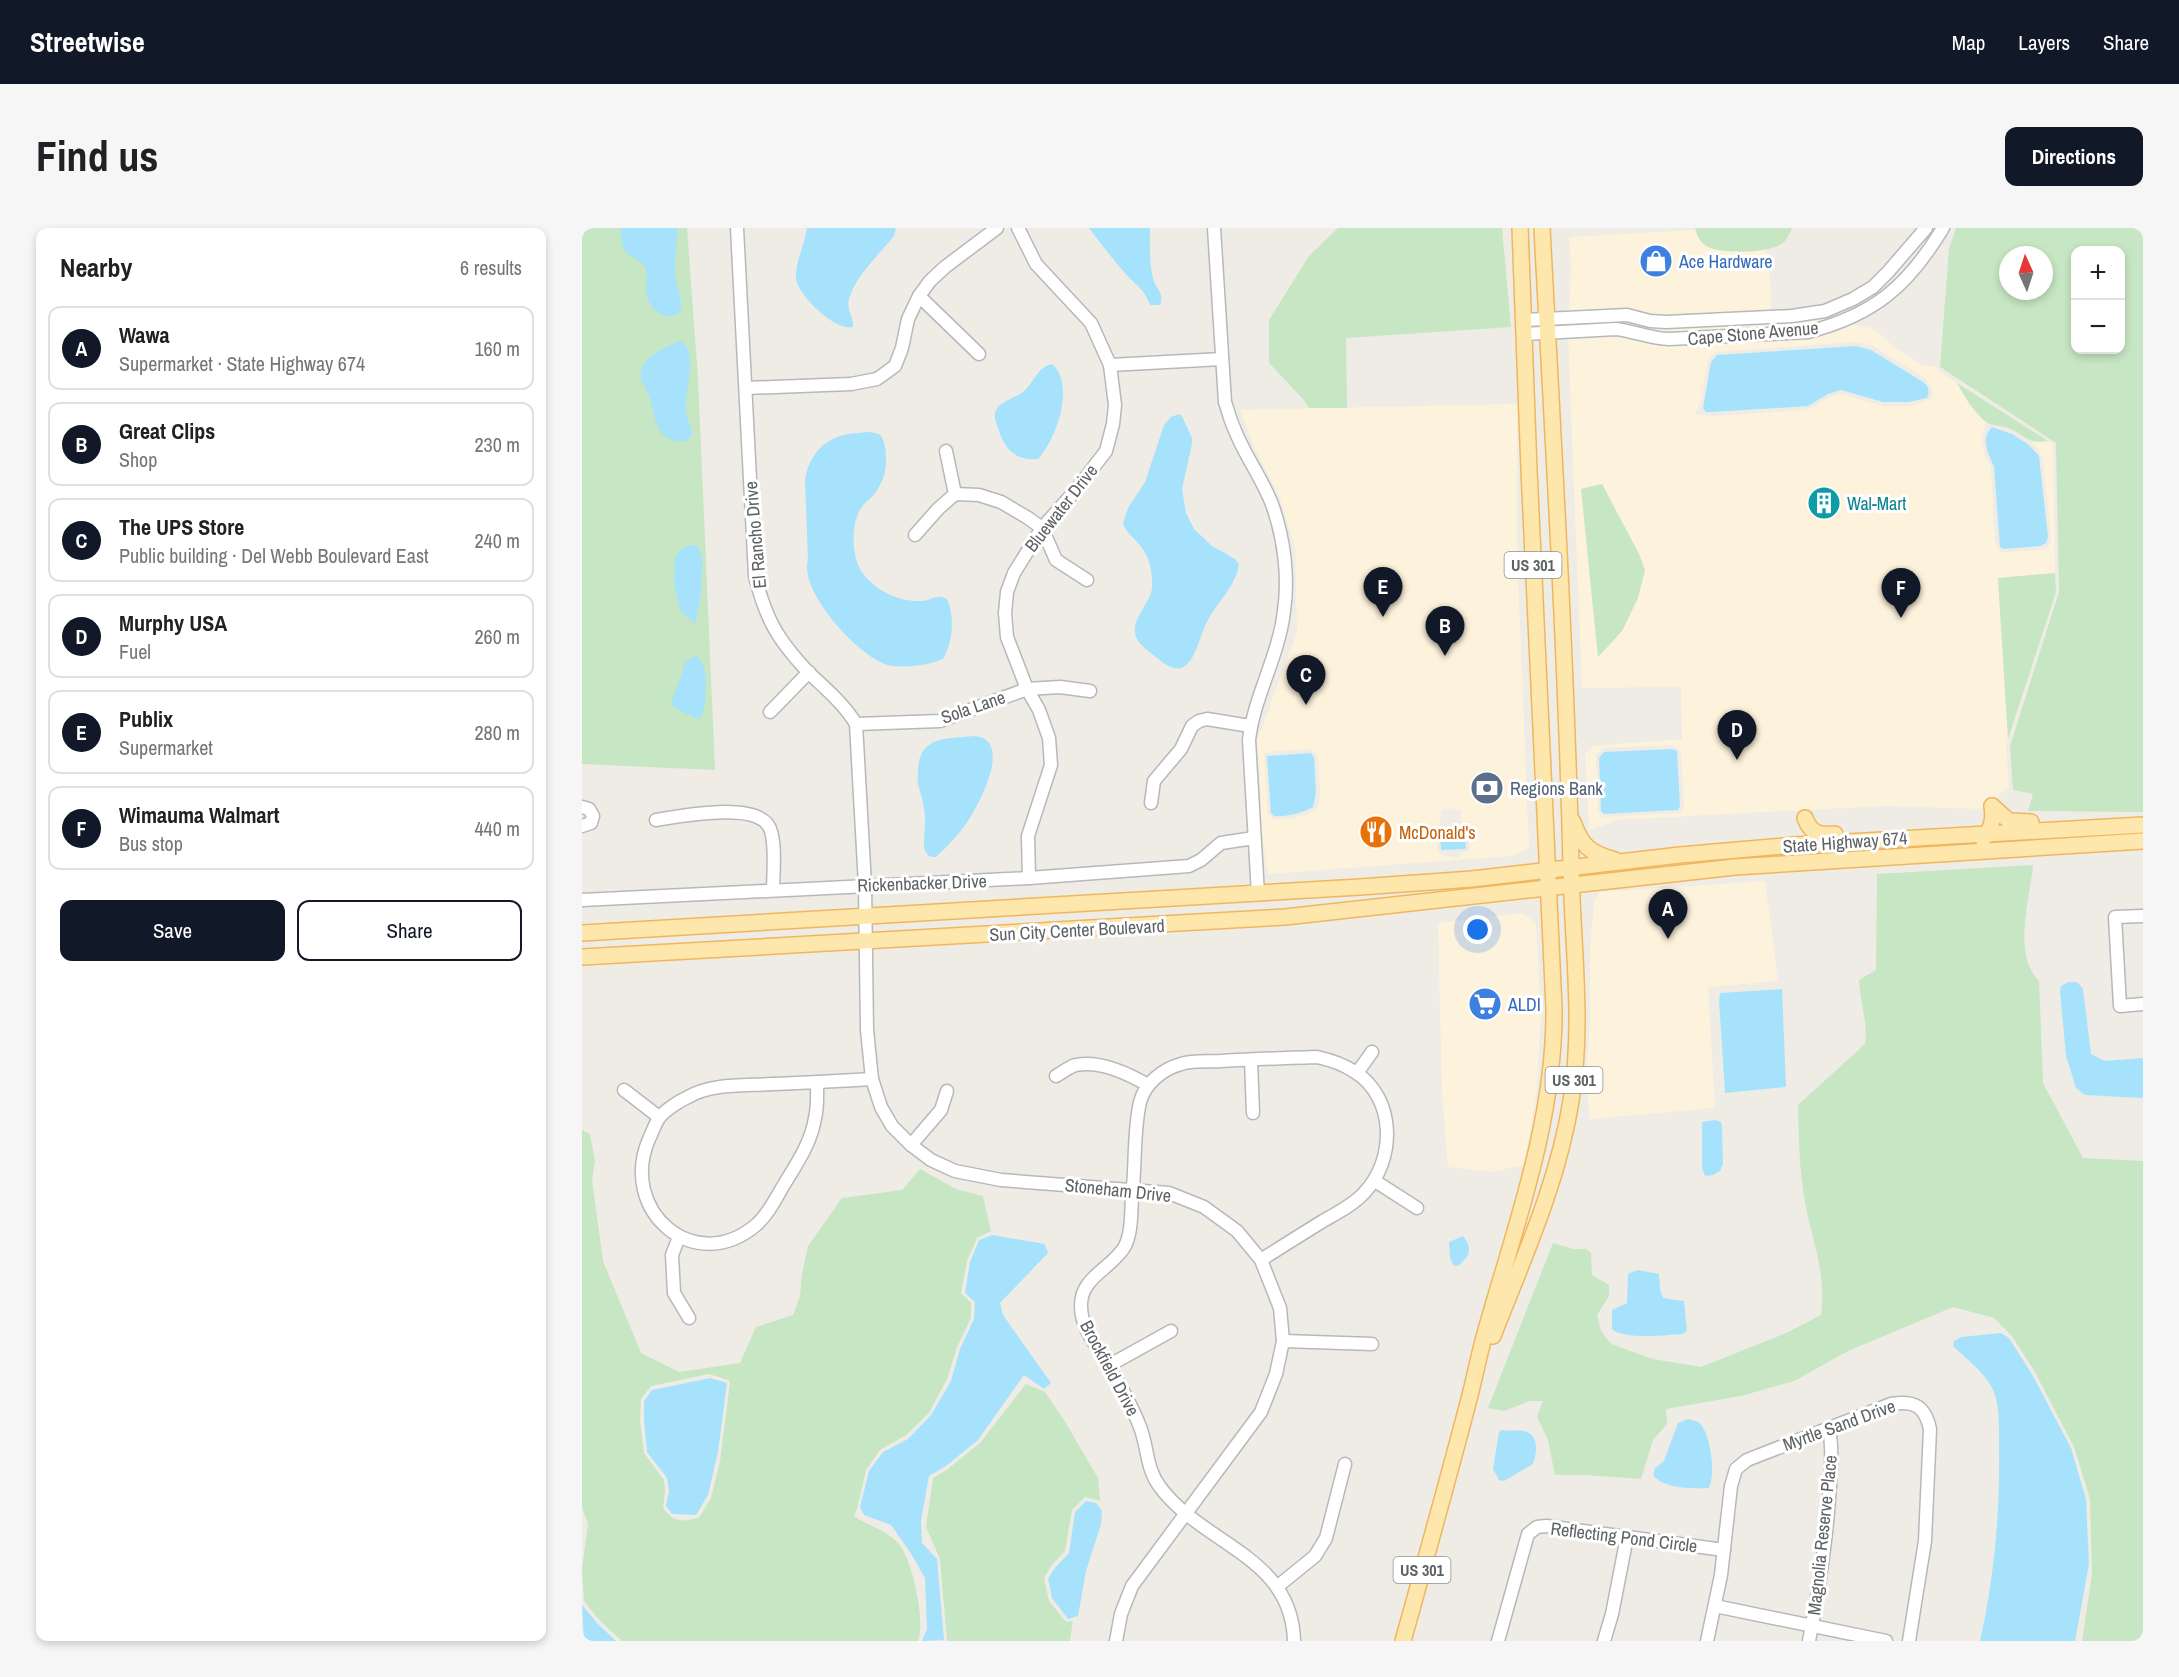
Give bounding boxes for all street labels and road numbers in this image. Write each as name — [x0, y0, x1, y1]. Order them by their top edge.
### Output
street label: Cape Stone Avenue — [1687, 315, 1819, 351]
street label: Bluewater Drive — [1019, 459, 1103, 557]
street label: El Rancho Drive — [738, 480, 772, 590]
road number: US 301 — [1504, 552, 1562, 578]
street label: Sola Lane — [937, 684, 1009, 730]
street label: State Highway 674 — [1782, 825, 1908, 859]
street label: Rickenbacker Drive — [857, 868, 987, 898]
street label: Sun City Center Boulevard — [989, 913, 1165, 947]
road number: US 301 — [1546, 1067, 1602, 1093]
street label: Stoneham Drive — [1064, 1172, 1172, 1208]
street label: Brockfield Drive — [1074, 1316, 1146, 1420]
street label: Myrtle Sand Drive — [1779, 1393, 1899, 1457]
street label: Magnolia Reserve Place — [1801, 1454, 1843, 1616]
street label: Reflecting Pond Circle — [1549, 1516, 1699, 1558]
road number: US 301 — [1394, 1557, 1450, 1583]

